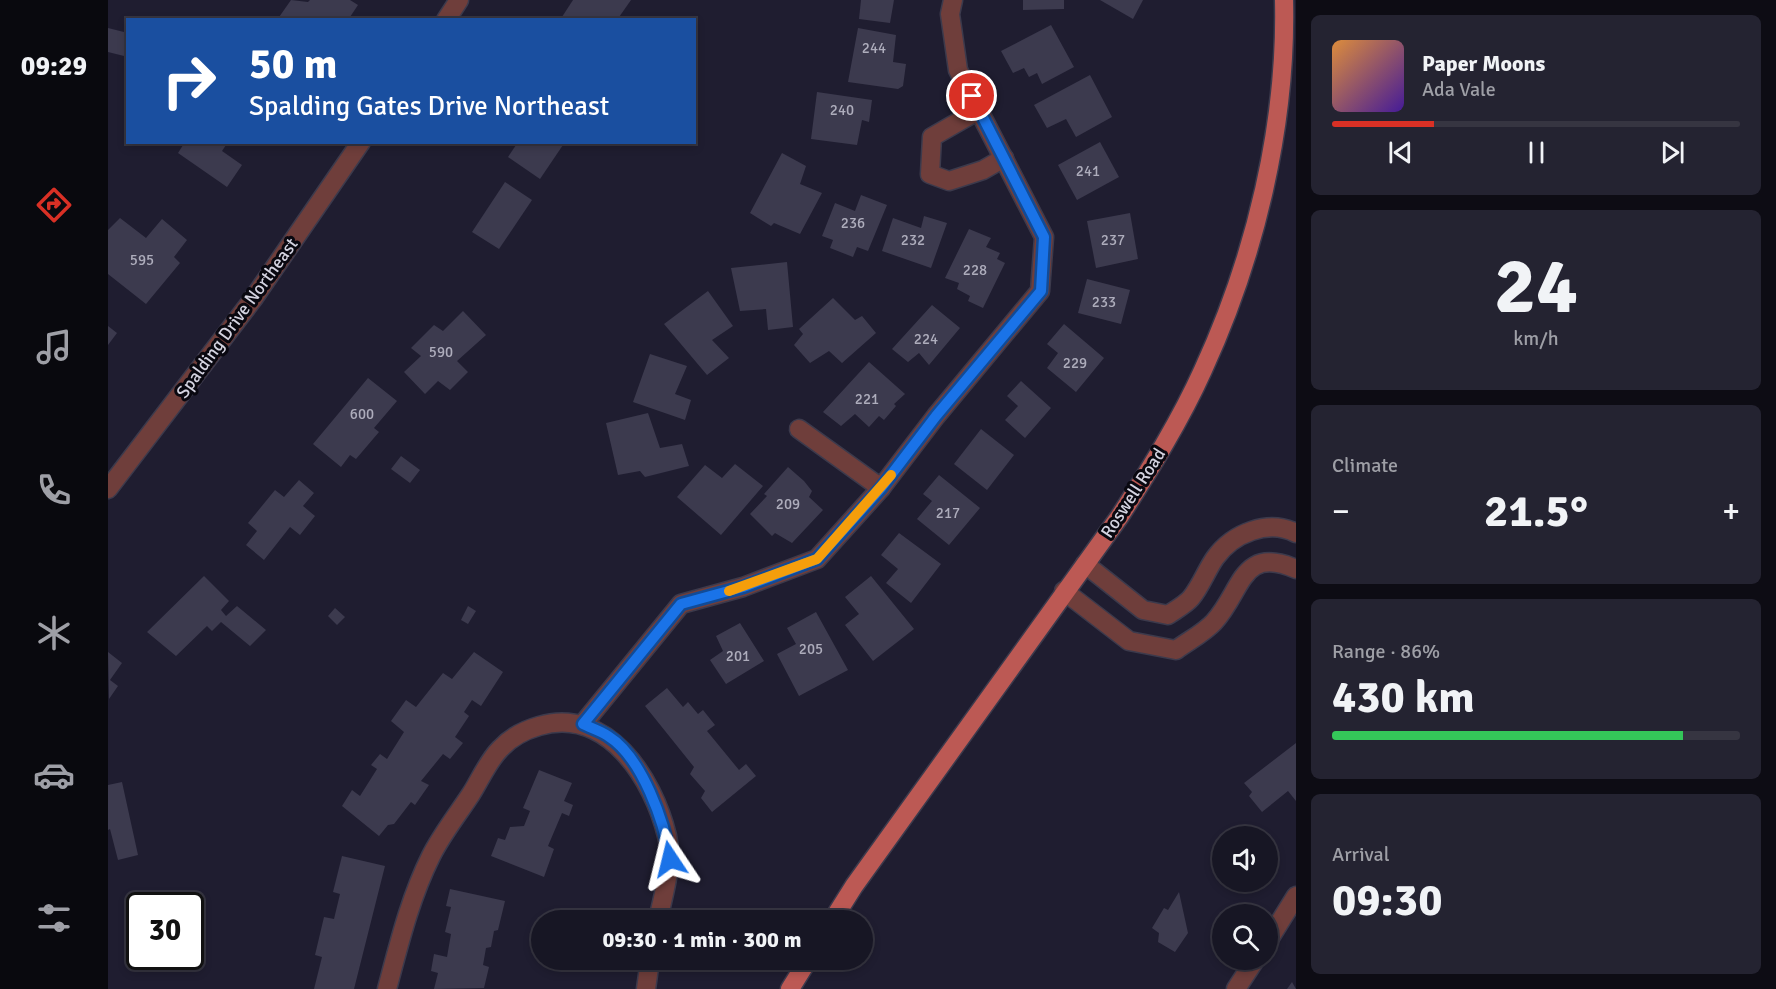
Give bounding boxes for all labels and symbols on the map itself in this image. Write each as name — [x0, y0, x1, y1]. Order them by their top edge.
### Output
house number: 244 — [862, 39, 886, 57]
pin — [946, 70, 997, 121]
house number: 240 — [830, 101, 854, 119]
house number: 241 — [1076, 162, 1100, 180]
house number: 236 — [841, 214, 865, 232]
house number: 232 — [901, 231, 925, 249]
house number: 237 — [1101, 231, 1125, 249]
street label: Spalding Drive Northeast — [171, 234, 303, 402]
house number: 595 — [130, 251, 154, 269]
house number: 228 — [963, 261, 987, 279]
house number: 233 — [1092, 293, 1116, 311]
house number: 224 — [914, 330, 938, 348]
house number: 590 — [429, 343, 453, 361]
house number: 229 — [1063, 354, 1087, 372]
house number: 221 — [855, 390, 879, 408]
house number: 600 — [350, 405, 374, 423]
street label: Roswell Road — [1096, 444, 1170, 542]
house number: 209 — [776, 495, 800, 513]
house number: 217 — [936, 504, 960, 522]
house number: 205 — [799, 640, 823, 658]
house number: 201 — [726, 647, 750, 665]
position arrow — [638, 827, 702, 891]
speed limit sign: 30 — [126, 892, 204, 970]

